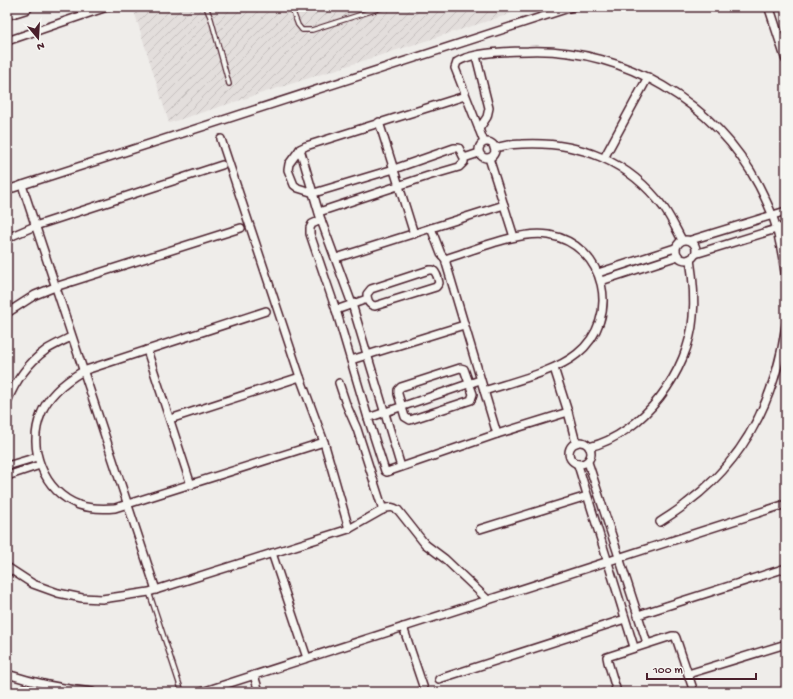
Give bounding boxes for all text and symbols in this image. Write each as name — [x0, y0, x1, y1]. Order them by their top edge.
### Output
north arrow — [18, 18, 58, 58]
text: N — [35, 39, 46, 52]
scale bar — [647, 655, 756, 681]
text: 100 m — [652, 664, 683, 678]

